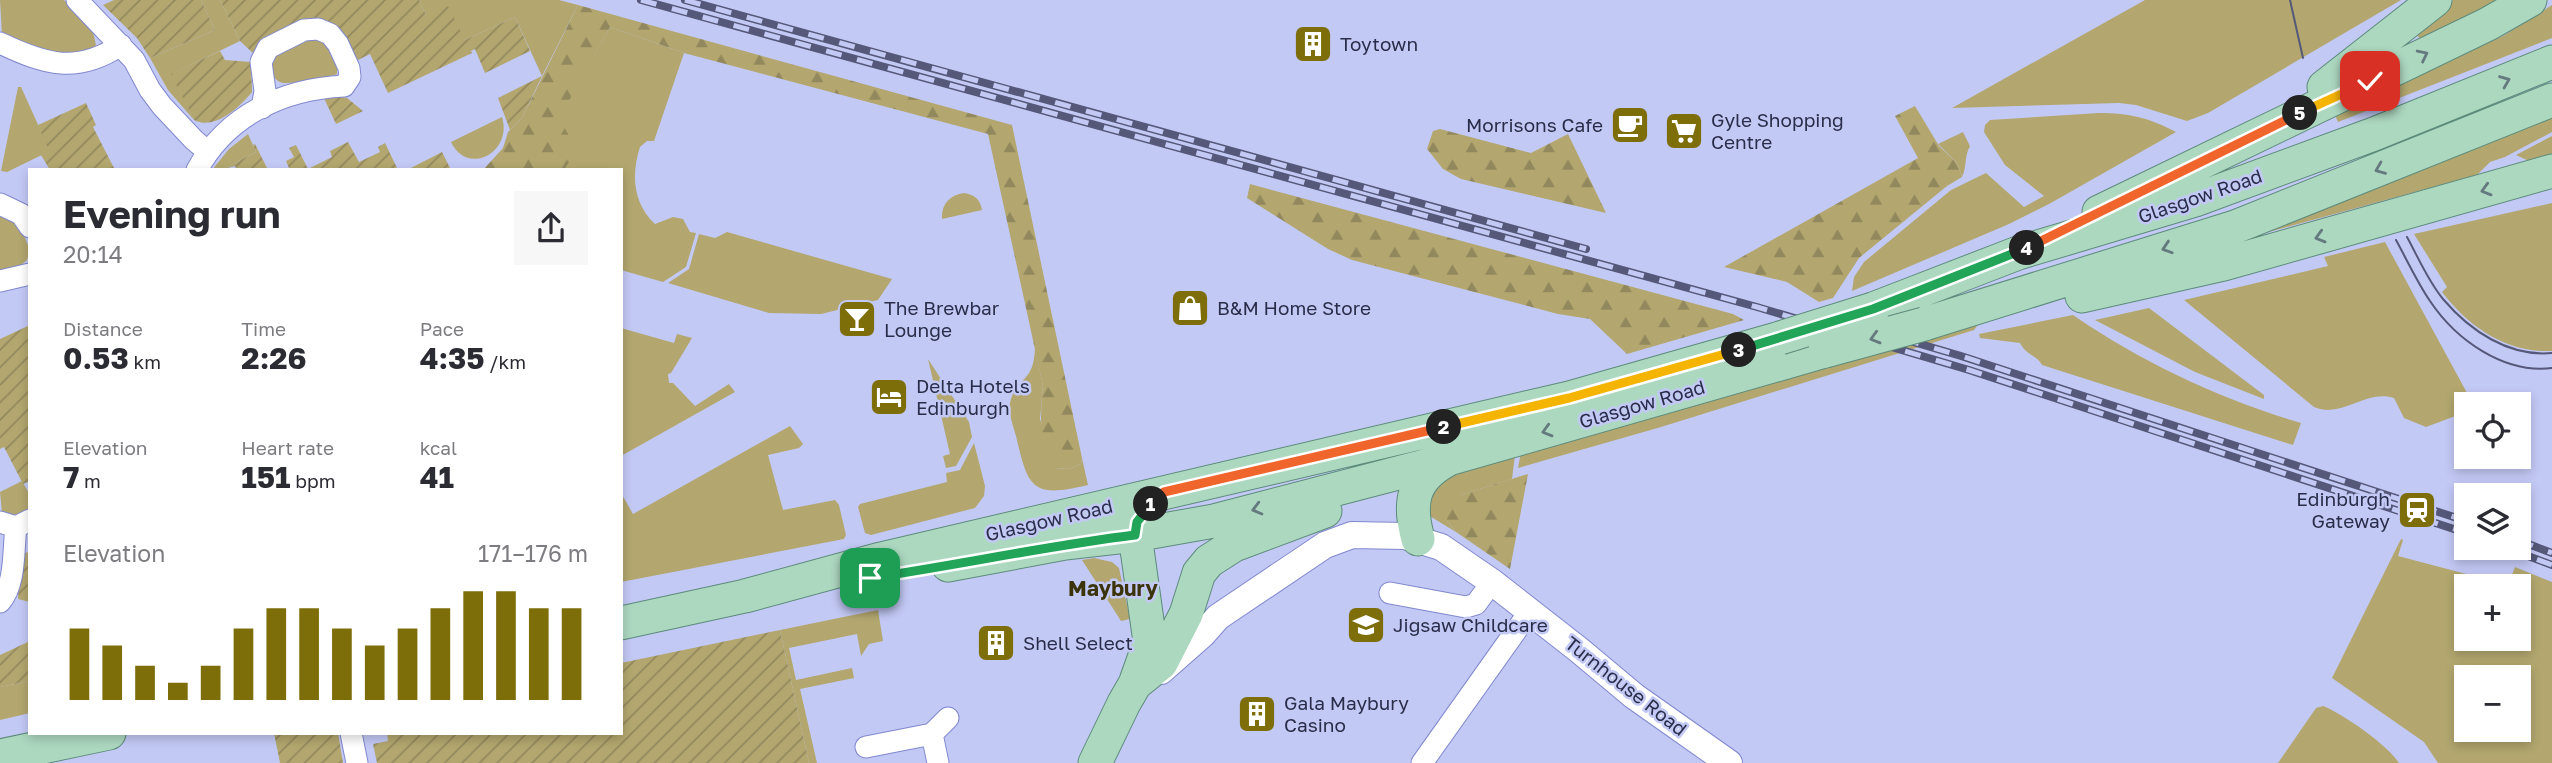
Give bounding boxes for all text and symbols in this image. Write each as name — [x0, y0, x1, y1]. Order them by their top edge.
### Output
building icon: Toytown — [1292, 23, 1334, 65]
place label: Toytown — [1340, 32, 1418, 55]
one-way arrow — [2416, 50, 2428, 64]
pin — [2340, 51, 2400, 111]
icon: check — [2351, 62, 2389, 100]
one-way arrow — [2498, 76, 2510, 90]
pin: 5 — [2282, 96, 2318, 130]
text: 5 — [2294, 101, 2305, 124]
cafe icon: Morrisons Cafe — [1609, 104, 1651, 146]
place label: Gyle Shopping Centre — [1711, 108, 1844, 153]
supermarket icon: Gyle Shopping Centre — [1663, 110, 1705, 152]
place label: Morrisons Cafe — [1466, 113, 1603, 136]
one-way arrow — [2374, 160, 2386, 174]
street label: Glasgow Road — [2135, 164, 2265, 228]
one-way arrow — [2480, 181, 2492, 196]
text: Evening run — [63, 191, 281, 236]
button: share — [514, 191, 588, 265]
one-way arrow — [2314, 228, 2326, 243]
pin: 4 — [2010, 230, 2044, 266]
text: 4 — [2021, 236, 2032, 259]
text: 20:14 — [63, 240, 123, 268]
one-way arrow — [2161, 240, 2173, 255]
shop icon: B&M Home Store — [1169, 287, 1211, 329]
place label: The Brewbar Lounge — [884, 296, 1000, 341]
place label: B&M Home Store — [1217, 296, 1371, 319]
bar icon: The Brewbar Lounge — [836, 298, 878, 340]
text: Distance — [63, 317, 143, 340]
text: Time — [241, 317, 286, 340]
text: Pace — [420, 317, 464, 340]
one-way arrow — [1869, 329, 1881, 344]
pin: 3 — [1722, 332, 1756, 368]
text: 3 — [1733, 338, 1744, 361]
text: 0.53 — [63, 340, 129, 376]
text: 2:26 — [241, 340, 307, 376]
text: 4:35 — [420, 340, 485, 376]
text: km — [129, 350, 161, 373]
text: /km — [485, 350, 526, 373]
place label: Delta Hotels Edinburgh — [916, 374, 1030, 419]
street label: Glasgow Road — [1576, 375, 1707, 432]
hotel icon: Delta Hotels Edinburgh — [868, 376, 910, 418]
map controls — [2454, 392, 2531, 742]
button: locate — [2454, 392, 2531, 469]
pin: 2 — [1426, 410, 1462, 444]
text: 2 — [1438, 415, 1449, 438]
one-way arrow — [1542, 422, 1554, 437]
text: Elevation — [63, 436, 148, 459]
text: Heart rate — [241, 436, 334, 459]
text: kcal — [420, 436, 457, 459]
text: 7 — [63, 459, 79, 495]
text: 151 — [241, 459, 291, 495]
text: 41 — [420, 459, 454, 495]
text: m — [79, 469, 101, 492]
text: bpm — [291, 469, 335, 492]
button: layers — [2454, 483, 2531, 560]
pin: 1 — [1134, 486, 1168, 522]
place label: Edinburgh Gateway — [2296, 487, 2390, 532]
station icon: Edinburgh Gateway — [2396, 489, 2438, 531]
text: 1 — [1146, 492, 1155, 515]
street label: Glasgow Road — [983, 494, 1115, 545]
one-way arrow — [1251, 501, 1263, 516]
text: Elevation — [63, 539, 165, 567]
text: 171–176 m — [478, 539, 588, 567]
pin — [840, 548, 900, 608]
icon: arrive — [851, 559, 889, 597]
button: + — [2454, 574, 2531, 651]
district label: Maybury — [1068, 575, 1158, 601]
school or university icon: Jigsaw Childcare — [1345, 604, 1387, 646]
place label: Jigsaw Childcare — [1393, 613, 1548, 636]
building icon: Shell Select — [975, 622, 1017, 664]
place label: Shell Select — [1023, 631, 1133, 654]
street label: Turnhouse Road — [1561, 631, 1692, 740]
button: − — [2454, 665, 2531, 742]
place label: Gala Maybury Casino — [1284, 691, 1409, 736]
building icon: Gala Maybury Casino — [1236, 693, 1278, 735]

